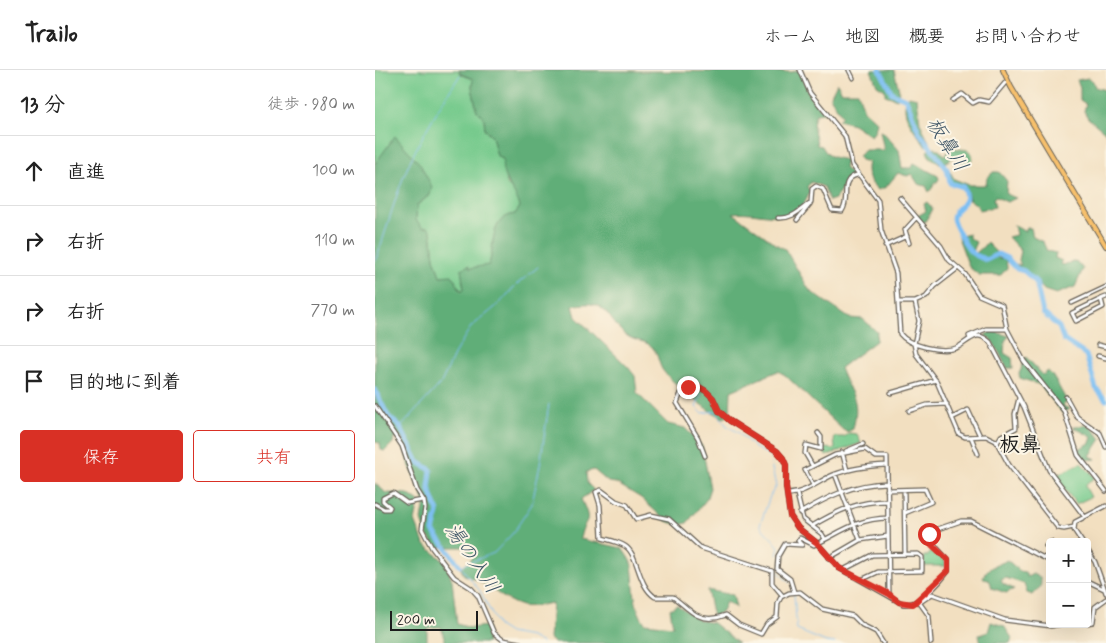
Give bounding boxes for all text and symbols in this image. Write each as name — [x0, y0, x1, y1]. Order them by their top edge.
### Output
text: Trailo — [25, 19, 78, 50]
text: ホーム — [764, 25, 817, 49]
text: 地図 — [845, 25, 881, 49]
text: 概要 — [909, 25, 945, 49]
text: お問い合わせ — [973, 25, 1081, 49]
text: 13 分 — [20, 91, 65, 119]
text: 徒歩 · 980 m — [267, 94, 355, 115]
water label: 板鼻川 — [919, 112, 974, 177]
icon: ahead — [20, 157, 48, 185]
text: 直進 — [67, 160, 105, 185]
text: 100 m — [312, 160, 355, 181]
icon: right — [20, 227, 48, 255]
text: 右折 — [67, 230, 105, 255]
text: 110 m — [314, 230, 355, 251]
icon: right — [20, 297, 48, 325]
text: 右折 — [67, 300, 105, 325]
text: 770 m — [311, 300, 355, 321]
icon: arrive — [20, 367, 48, 395]
text: 目的地に到着 — [67, 370, 181, 395]
route end — [677, 376, 700, 399]
button: 保存 — [20, 430, 183, 482]
button: 共有 — [193, 430, 355, 482]
district label: 板鼻 — [999, 431, 1041, 459]
water label: 湯の入川 — [438, 518, 505, 600]
route start — [918, 523, 941, 546]
map controls — [1046, 538, 1091, 628]
button: + — [1046, 538, 1091, 583]
button: − — [1046, 583, 1091, 628]
scale bar — [390, 608, 477, 631]
text: 200 m — [397, 611, 435, 629]

